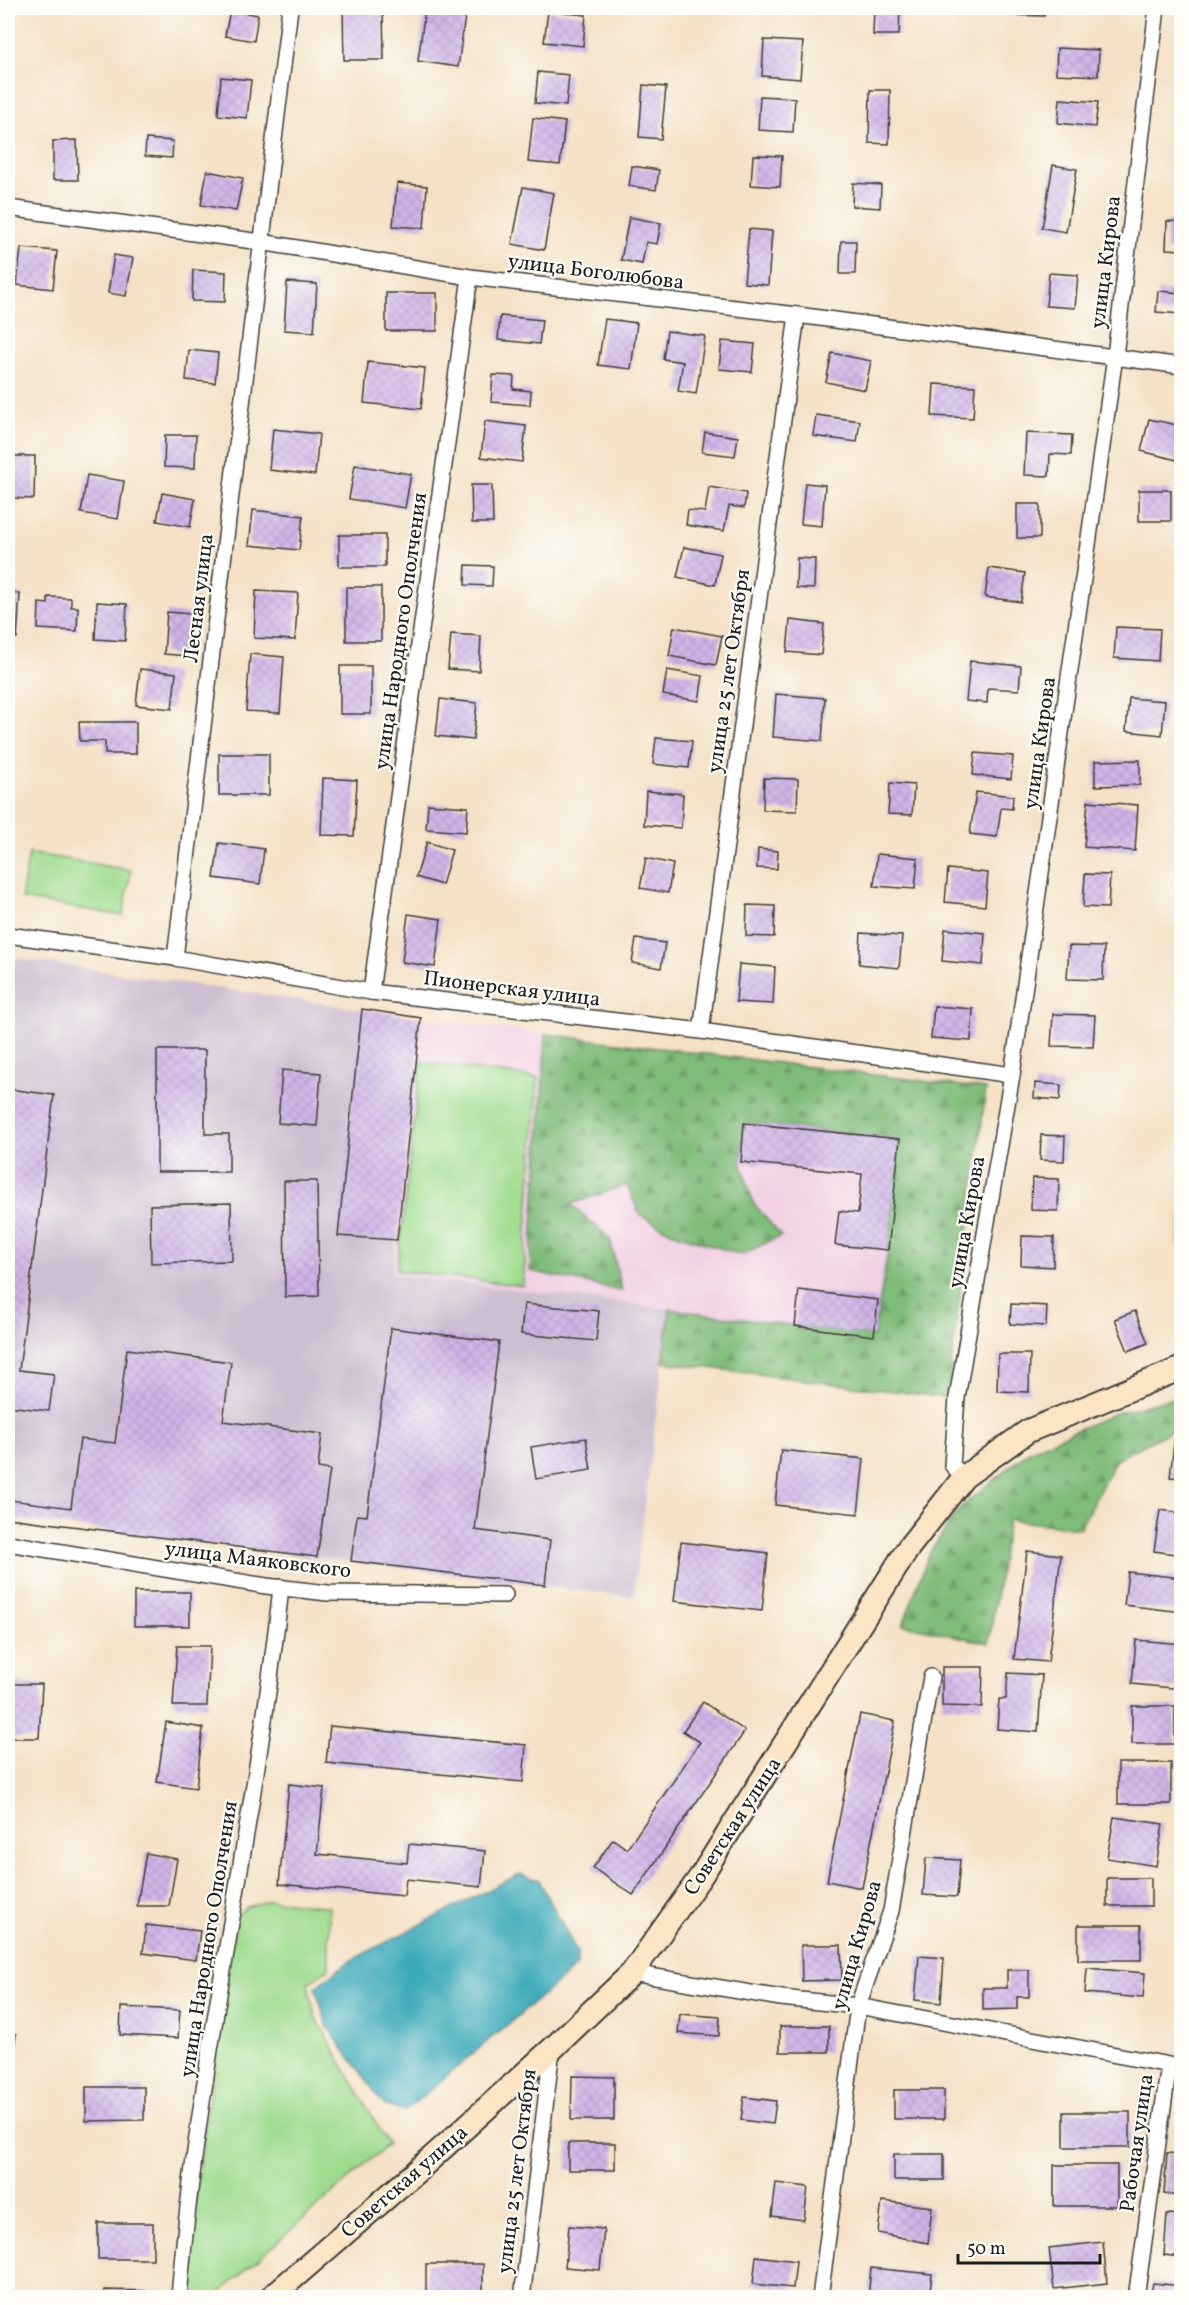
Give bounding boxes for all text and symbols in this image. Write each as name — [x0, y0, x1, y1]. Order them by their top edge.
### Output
street label: улица Кирова — [1084, 194, 1129, 330]
street label: улица Боголюбова — [506, 247, 686, 298]
street label: улица Народного Ополчения — [368, 491, 435, 772]
street label: Лесная улица — [177, 532, 222, 664]
street label: улица 25 лет Октября — [701, 567, 758, 775]
street label: улица Кирова — [1017, 675, 1064, 812]
street label: Пионерская улица — [422, 964, 602, 1015]
street label: улица Кирова — [942, 1154, 993, 1291]
street label: улица Маяковского — [163, 1535, 353, 1586]
street label: Советская улица — [678, 1752, 789, 1902]
street label: улица Народного Ополчения — [173, 1799, 246, 2080]
street label: улица Кирова — [825, 1877, 890, 2014]
street label: улица 25 лет Октября — [491, 2067, 544, 2275]
street label: Рабочая улица — [1113, 2072, 1162, 2214]
street label: Советская улица — [335, 2119, 475, 2246]
scale bar — [958, 2227, 1100, 2265]
text: 50 m — [967, 2237, 1006, 2262]

